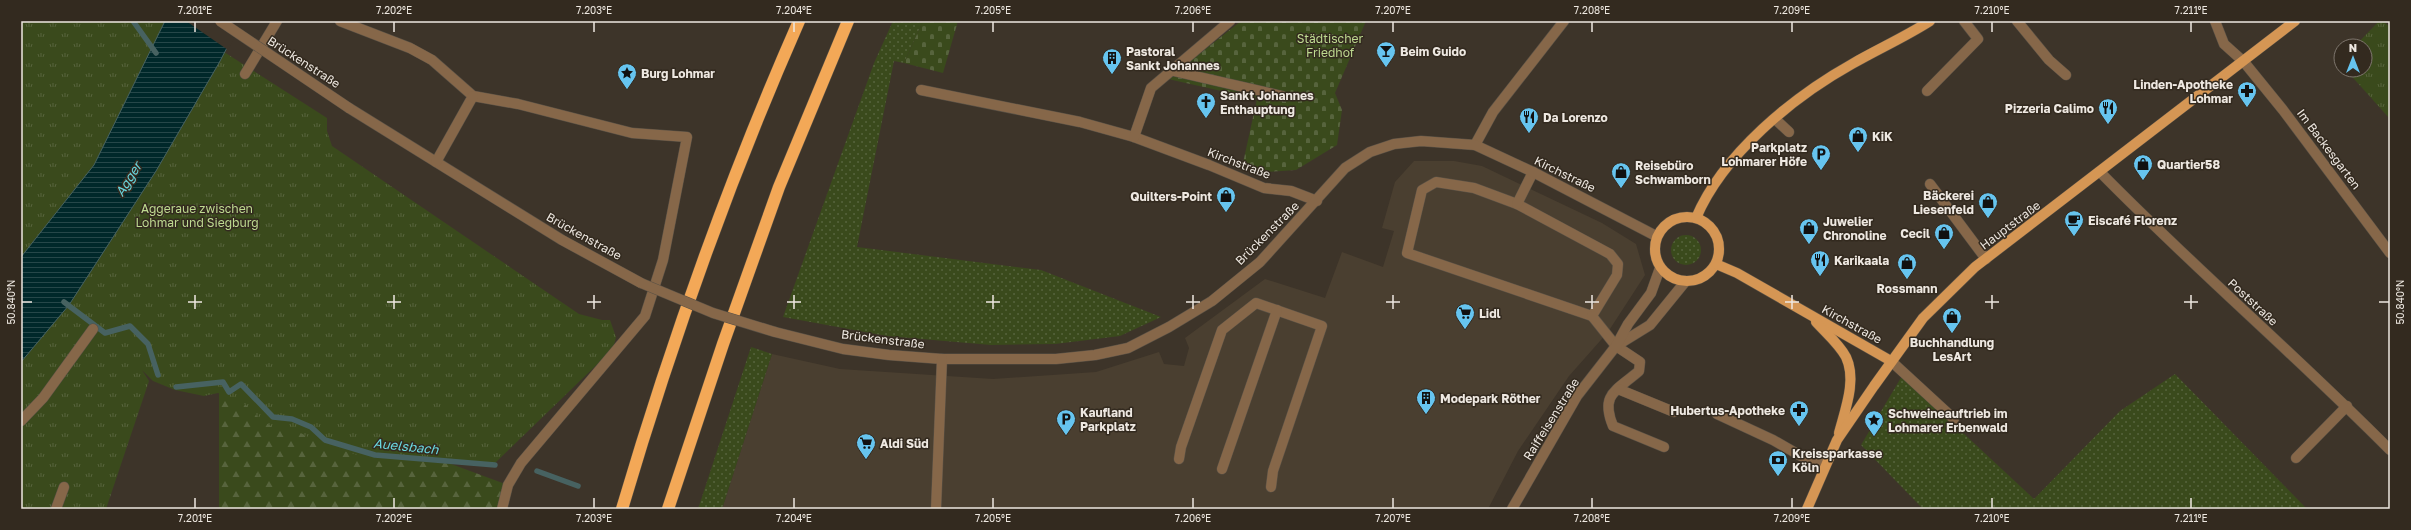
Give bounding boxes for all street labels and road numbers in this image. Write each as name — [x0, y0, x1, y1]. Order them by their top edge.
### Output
street label: Brückenstraße — [265, 33, 343, 91]
street label: Im Backesgarten — [2294, 106, 2364, 192]
street label: Kirchstraße — [1205, 144, 1273, 182]
street label: Kirchstraße — [1532, 153, 1598, 195]
street label: Hauptstraße — [1977, 197, 2043, 253]
street label: Brückenstraße — [1232, 198, 1302, 268]
street label: Brückenstraße — [544, 209, 624, 263]
street label: Poststraße — [2225, 275, 2281, 329]
street label: Kirchstraße — [1819, 301, 1885, 347]
street label: Brückenstraße — [840, 326, 926, 352]
street label: Raiffeisenstraße — [1520, 375, 1582, 463]

